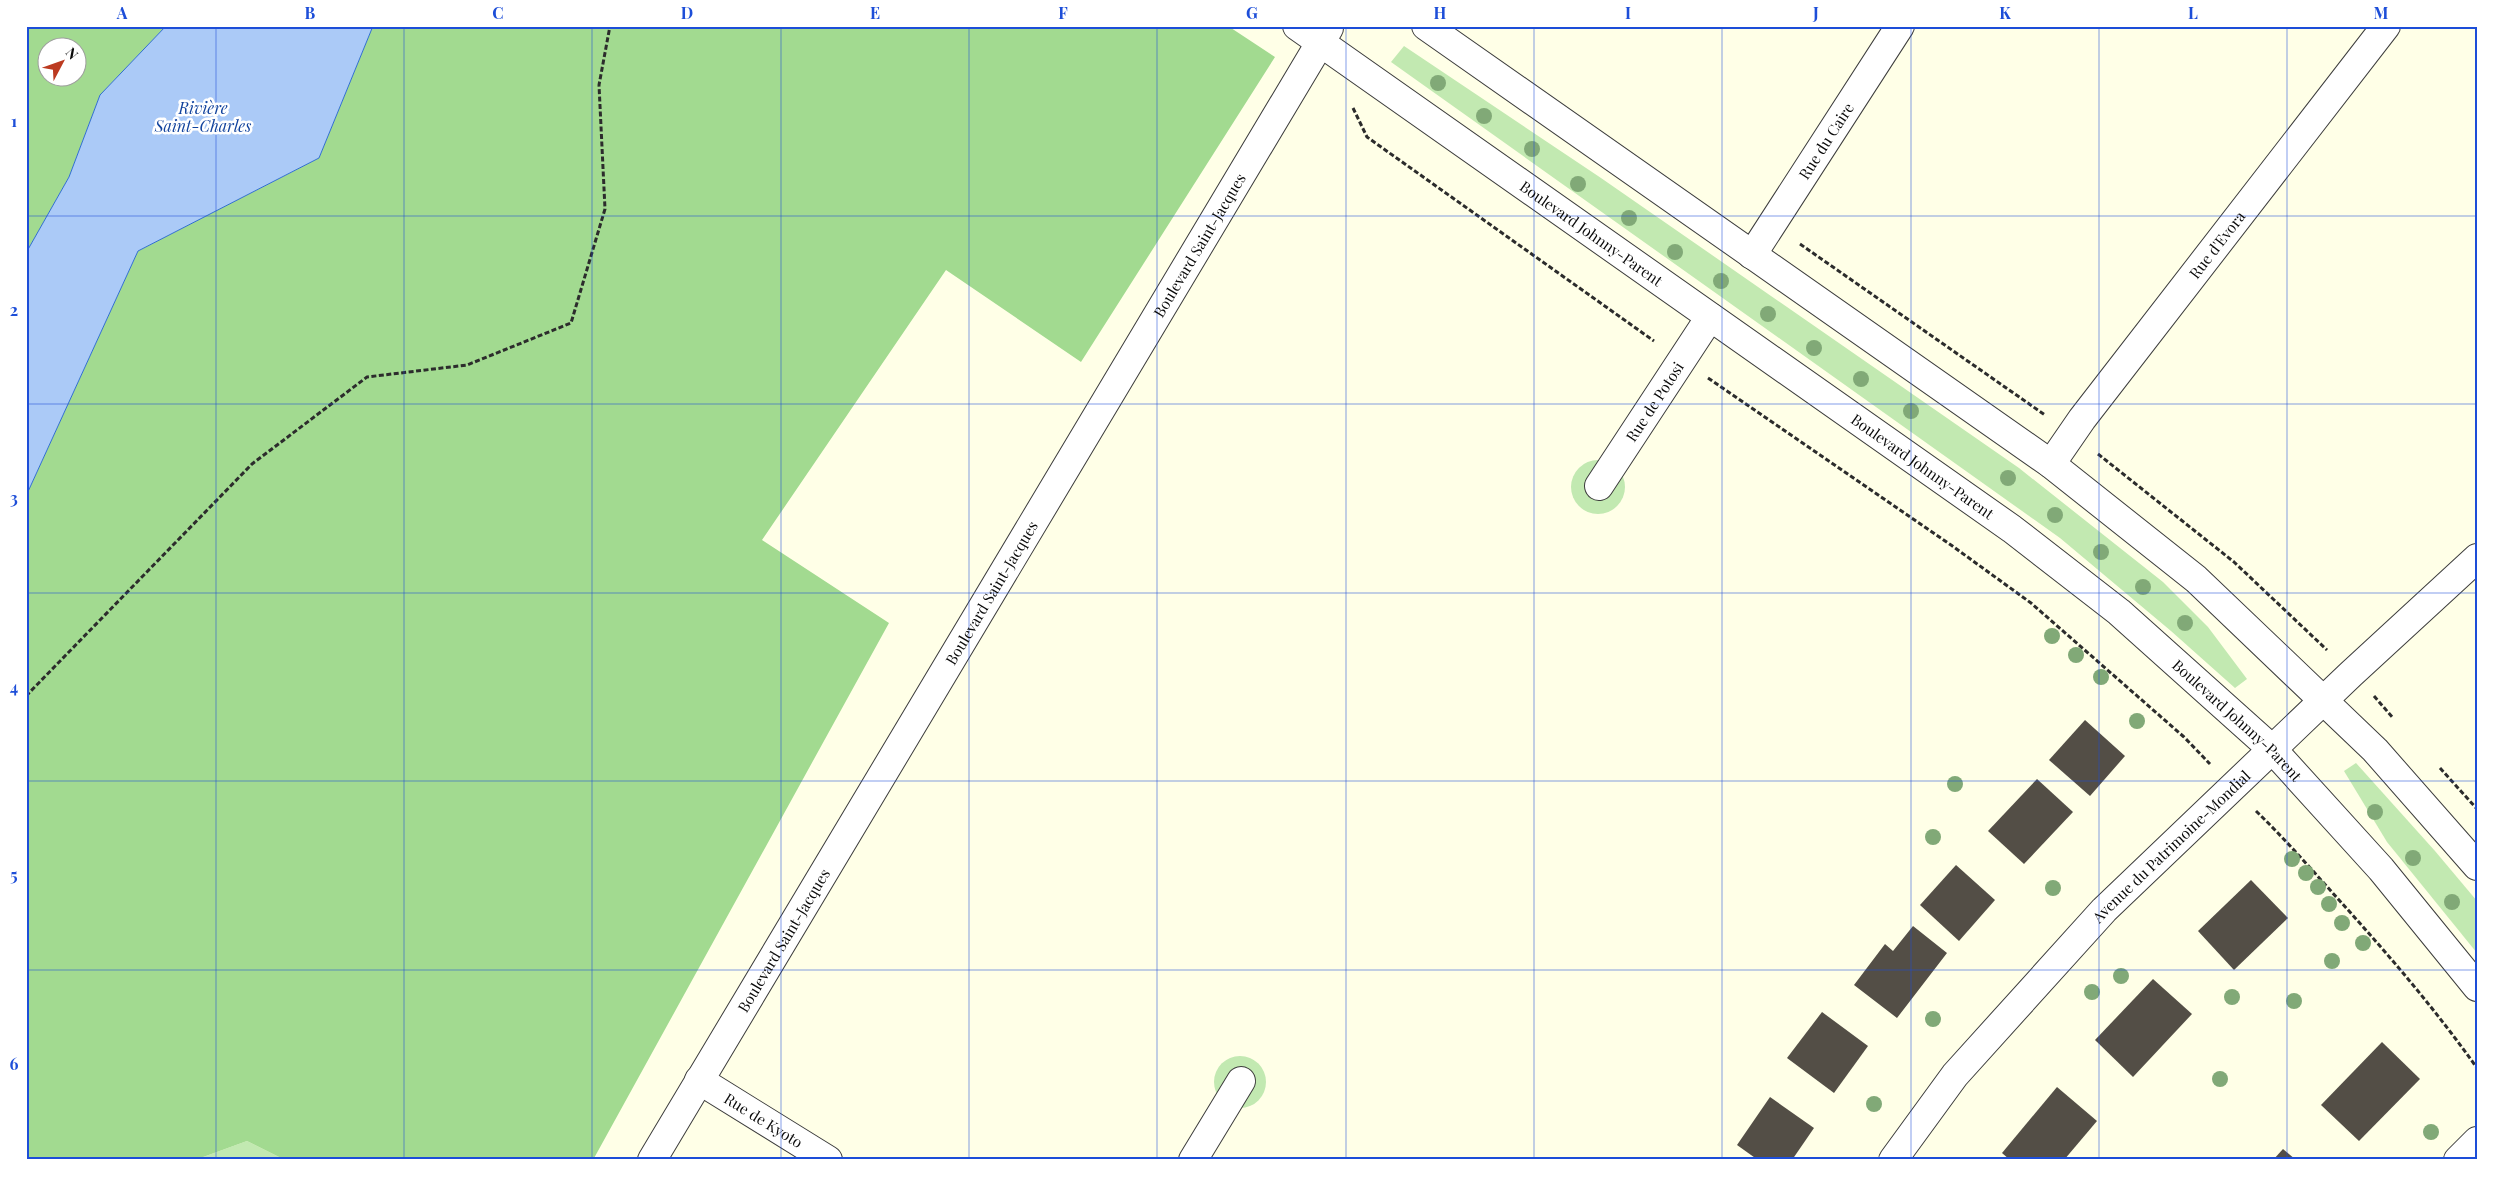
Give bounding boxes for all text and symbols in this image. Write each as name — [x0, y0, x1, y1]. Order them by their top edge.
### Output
text: A — [116, 2, 128, 23]
text: B — [305, 2, 316, 23]
text: C — [492, 2, 504, 23]
text: D — [681, 2, 693, 23]
text: E — [870, 2, 880, 23]
text: F — [1058, 2, 1068, 23]
text: G — [1246, 2, 1258, 23]
text: H — [1434, 2, 1447, 23]
text: I — [1625, 2, 1631, 23]
text: J — [1812, 2, 1819, 23]
text: K — [1999, 2, 2011, 23]
text: L — [2188, 2, 2198, 23]
text: M — [2374, 2, 2389, 23]
north arrow — [38, 38, 88, 88]
text: N — [62, 43, 83, 63]
water label: Rivière Saint-Charles — [154, 97, 251, 136]
street label: Rue du Caire — [1794, 99, 1858, 183]
text: 1 — [11, 110, 17, 131]
street label: Boulevard Saint-Jacques — [1148, 170, 1250, 321]
street label: Boulevard Johnny-Parent — [1516, 176, 1667, 291]
street label: Rue d'Evora — [2184, 206, 2250, 283]
text: 2 — [10, 299, 18, 320]
street label: Rue de Potosi — [1621, 357, 1688, 445]
street label: Boulevard Johnny-Parent — [1847, 409, 1999, 524]
text: 3 — [10, 487, 18, 508]
street label: Boulevard Saint-Jacques — [941, 517, 1042, 668]
street label: Boulevard Johnny-Parent — [2168, 655, 2307, 786]
text: 4 — [10, 676, 18, 697]
street label: Avenue du Patrimoine-Mondial — [2087, 766, 2254, 927]
text: 5 — [10, 864, 18, 885]
street label: Boulevard Saint-Jacques — [733, 865, 834, 1016]
text: 6 — [10, 1053, 19, 1074]
street label: Rue de Kyoto — [721, 1088, 807, 1152]

